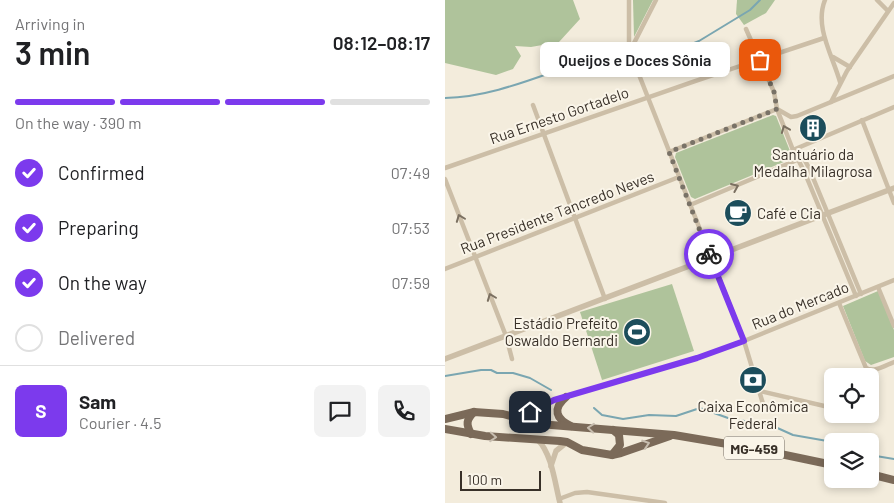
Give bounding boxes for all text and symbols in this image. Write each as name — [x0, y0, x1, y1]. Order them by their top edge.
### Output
text: Arriving in — [15, 14, 85, 33]
text: 08:12–08:17 — [333, 31, 430, 54]
text: 3 min — [15, 33, 91, 71]
pin — [739, 39, 781, 81]
callout: Queijos e Doces Sônia — [540, 42, 730, 78]
icon: bag — [746, 46, 774, 74]
text: Queijos e Doces Sônia — [559, 50, 711, 69]
street label: Rua Ernesto Gortadelo — [487, 83, 631, 147]
text: On the way · 390 m — [15, 113, 141, 132]
building icon: Santuário da Medalha Milagrosa — [798, 113, 828, 143]
one-way arrow — [780, 125, 791, 134]
place label: Santuário da Medalha Milagrosa — [754, 145, 872, 180]
icon: check — [15, 159, 43, 187]
text: Confirmed — [58, 161, 145, 184]
text: 07:49 — [391, 163, 430, 182]
street label: Rua Presidente Tancredo Neves — [458, 167, 656, 257]
one-way arrow — [730, 182, 739, 193]
cafe icon: Café e Cia — [723, 198, 753, 228]
place label: Café e Cia — [757, 204, 821, 222]
icon: check — [15, 214, 43, 242]
one-way arrow — [456, 214, 467, 223]
text: Preparing — [58, 216, 139, 239]
text: 07:53 — [392, 218, 430, 237]
courier — [684, 229, 734, 279]
icon: bike — [695, 240, 723, 268]
icon: check — [15, 269, 43, 297]
text: On the way — [58, 271, 147, 294]
text: 07:59 — [391, 273, 430, 292]
street label: Rua do Mercado — [749, 277, 851, 333]
one-way arrow — [487, 293, 497, 301]
place label: Estádio Prefeito Oswaldo Bernardi — [505, 314, 618, 349]
sports icon: Estádio Prefeito Oswaldo Bernardi — [622, 317, 652, 347]
text: Delivered — [58, 326, 135, 349]
bank icon: Caixa Econômica Federal — [738, 365, 768, 395]
map controls — [824, 368, 879, 488]
button: locate — [824, 368, 879, 423]
button: chat — [314, 385, 366, 437]
button: phone — [378, 385, 430, 437]
text: Sam — [79, 390, 116, 413]
pin — [509, 391, 551, 433]
place label: Caixa Econômica Federal — [697, 397, 809, 432]
icon: home — [516, 398, 544, 426]
text: S — [35, 399, 47, 422]
text: Courier · 4.5 — [79, 413, 162, 432]
one-way arrow — [586, 423, 594, 434]
one-way arrow — [489, 431, 497, 442]
button: layers — [824, 433, 879, 488]
road number: MG-459 — [724, 436, 784, 459]
one-way arrow — [641, 440, 650, 450]
scale bar — [460, 468, 541, 491]
text: 100 m — [467, 471, 502, 488]

